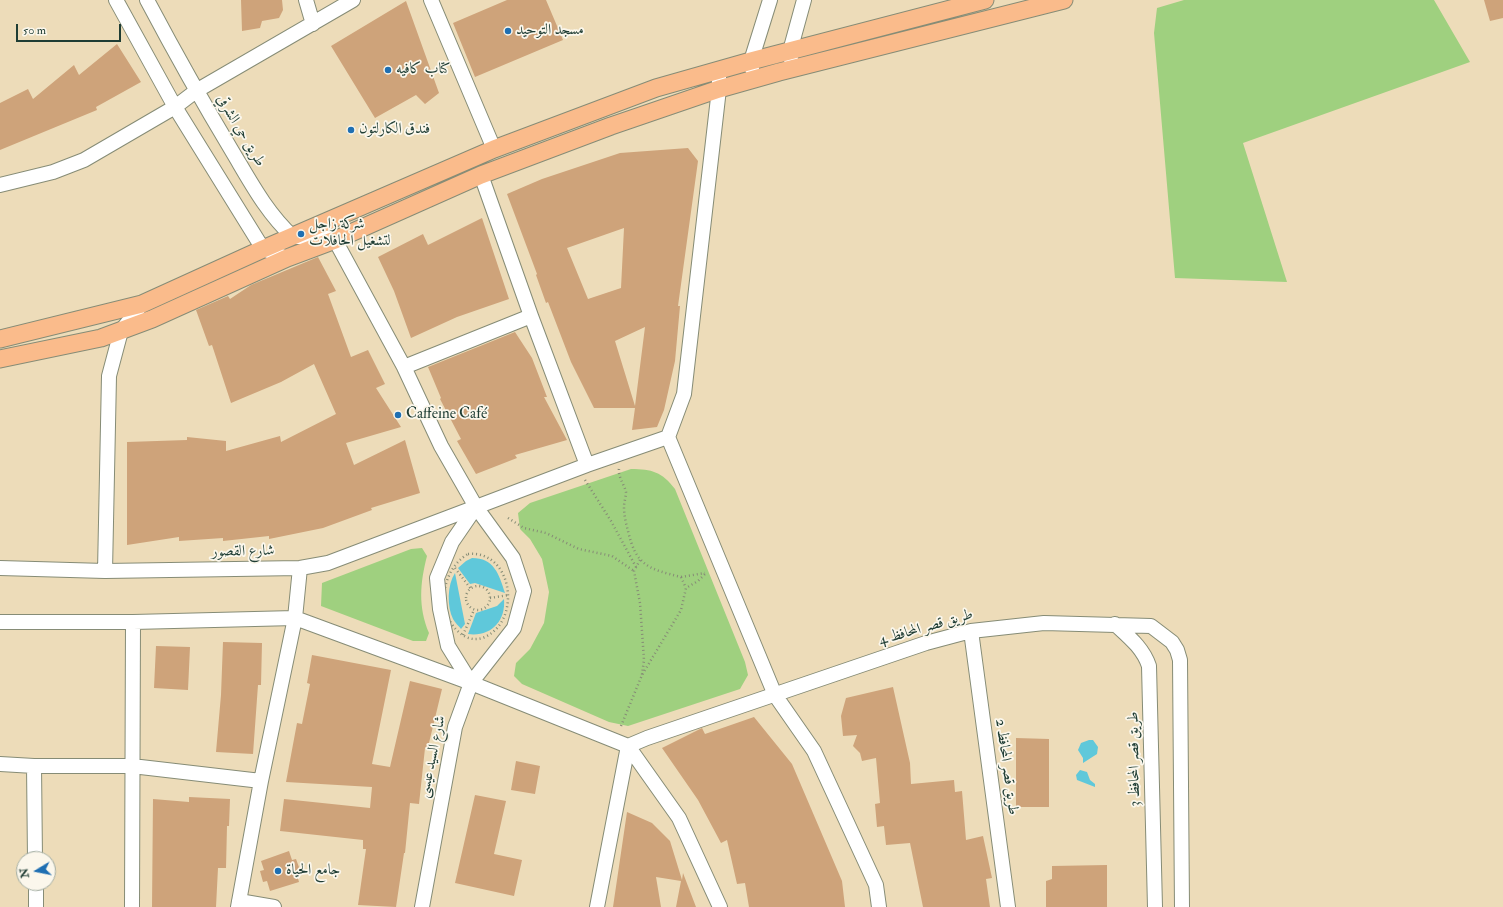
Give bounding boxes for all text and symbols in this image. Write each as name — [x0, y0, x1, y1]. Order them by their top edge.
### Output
scale bar — [18, 16, 123, 42]
place label: مسجد التوحيد — [516, 22, 584, 40]
text: 50 m — [23, 23, 46, 38]
marker: مسجد التوحيد — [503, 26, 513, 36]
place label: كتاب كافيه — [396, 61, 450, 79]
marker: كتاب كافيه — [383, 65, 393, 75]
street label: طريق حي الشرقي — [212, 92, 268, 170]
place label: فندق الكارلتون — [359, 121, 430, 139]
marker: فندق الكارلتون — [346, 125, 356, 135]
place label: شركة زاجل لتشغيل الحافلات — [309, 216, 391, 251]
marker: شركة زاجل لتشغيل الحافلات — [296, 229, 306, 239]
place label: Caffeine Café — [406, 406, 487, 424]
marker: Caffeine Café — [393, 410, 403, 420]
street label: شارع القصور — [211, 542, 275, 562]
street label: طريق قصر المحافظ 4 — [877, 606, 975, 650]
street label: طريق قصر المحافظ 3 — [1125, 711, 1145, 807]
street label: شارع السيد عيسى — [416, 714, 450, 800]
street label: طريق قصر المحافظ 2 — [990, 718, 1022, 816]
north arrow — [16, 851, 56, 891]
place label: جامع الحياة — [286, 862, 340, 880]
marker: جامع الحياة — [273, 866, 283, 876]
text: N — [17, 867, 32, 879]

